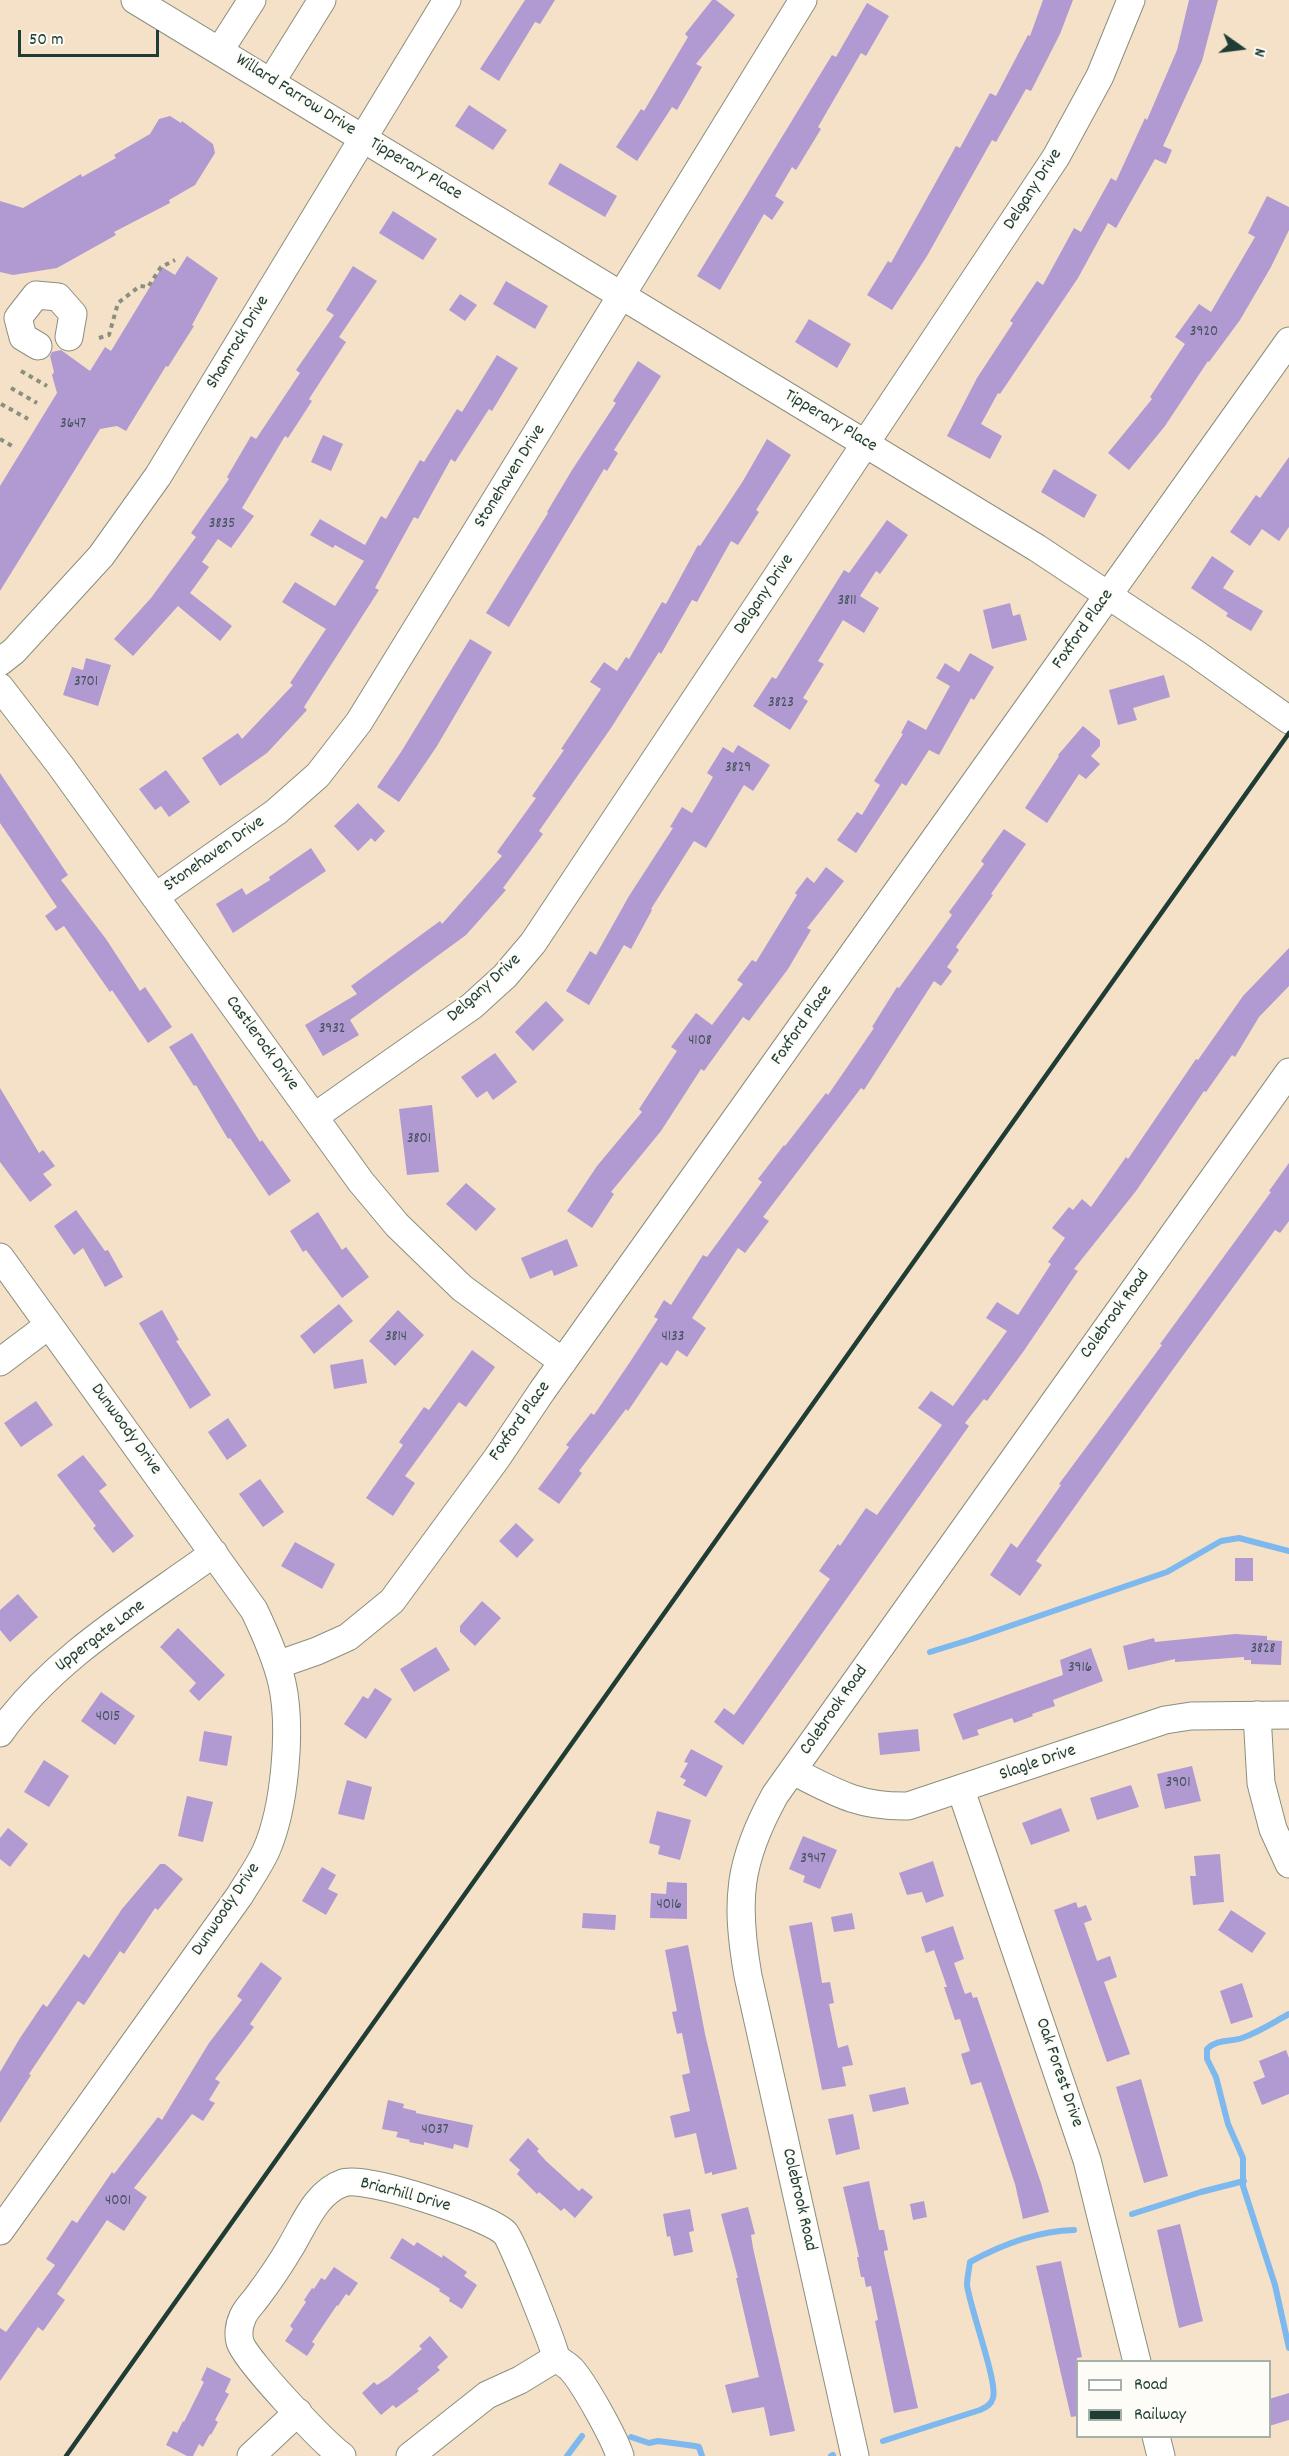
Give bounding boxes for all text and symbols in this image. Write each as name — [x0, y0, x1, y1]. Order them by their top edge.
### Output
scale bar — [21, 18, 162, 56]
north arrow — [1211, 18, 1271, 78]
text: 50 m — [29, 28, 64, 53]
text: N — [1247, 46, 1271, 59]
street label: Willard Farrow Drive — [231, 50, 359, 142]
street label: Tipperary Place — [365, 134, 465, 206]
street label: Delgany Drive — [1000, 145, 1068, 235]
street label: Shamrock Drive — [203, 292, 275, 394]
house number: 3920 — [1190, 324, 1218, 342]
street label: Tipperary Place — [780, 386, 880, 458]
house number: 3647 — [60, 416, 86, 434]
street label: Stonehaven Drive — [471, 421, 551, 533]
house number: 3835 — [209, 516, 235, 534]
street label: Delgany Drive — [730, 551, 800, 639]
street label: Foxford Place — [1049, 586, 1119, 674]
house number: 3811 — [837, 593, 857, 611]
house number: 3701 — [74, 674, 98, 692]
house number: 3823 — [768, 695, 794, 713]
house number: 3829 — [725, 760, 751, 778]
street label: Stonehaven Drive — [160, 812, 270, 898]
street label: Delgany Drive — [444, 950, 526, 1028]
street label: Foxford Place — [768, 982, 838, 1070]
street label: Castlerock Drive — [219, 992, 303, 1096]
house number: 3932 — [319, 1021, 345, 1039]
house number: 4108 — [688, 1033, 712, 1051]
house number: 3801 — [407, 1131, 431, 1149]
street label: Colebrook Road — [1076, 1266, 1156, 1364]
house number: 3814 — [385, 1329, 407, 1347]
house number: 4133 — [662, 1329, 684, 1347]
street label: Foxford Place — [486, 1378, 556, 1466]
street label: Dunwoody Drive — [85, 1380, 165, 1480]
street label: Uppergate Lane — [52, 1596, 150, 1678]
house number: 3828 — [1250, 1641, 1276, 1659]
house number: 3916 — [1068, 1660, 1092, 1678]
street label: Colebrook Road — [796, 1662, 874, 1760]
house number: 4015 — [96, 1709, 120, 1727]
street label: Slagle Drive — [997, 1741, 1079, 1787]
house number: 3901 — [1166, 1775, 1190, 1793]
house number: 3947 — [800, 1851, 826, 1869]
street label: Dunwoody Drive — [188, 1859, 266, 1961]
house number: 4016 — [656, 1897, 682, 1915]
street label: Oak Forest Drive — [1029, 2016, 1087, 2130]
house number: 4037 — [422, 2122, 448, 2140]
street label: Colebrook Road — [776, 2147, 820, 2253]
street label: Briarhill Drive — [358, 2174, 452, 2218]
house number: 4001 — [105, 2193, 131, 2211]
legend — [1076, 2360, 1271, 2438]
text: Road — [1134, 2373, 1168, 2398]
text: Railway — [1134, 2403, 1186, 2428]

